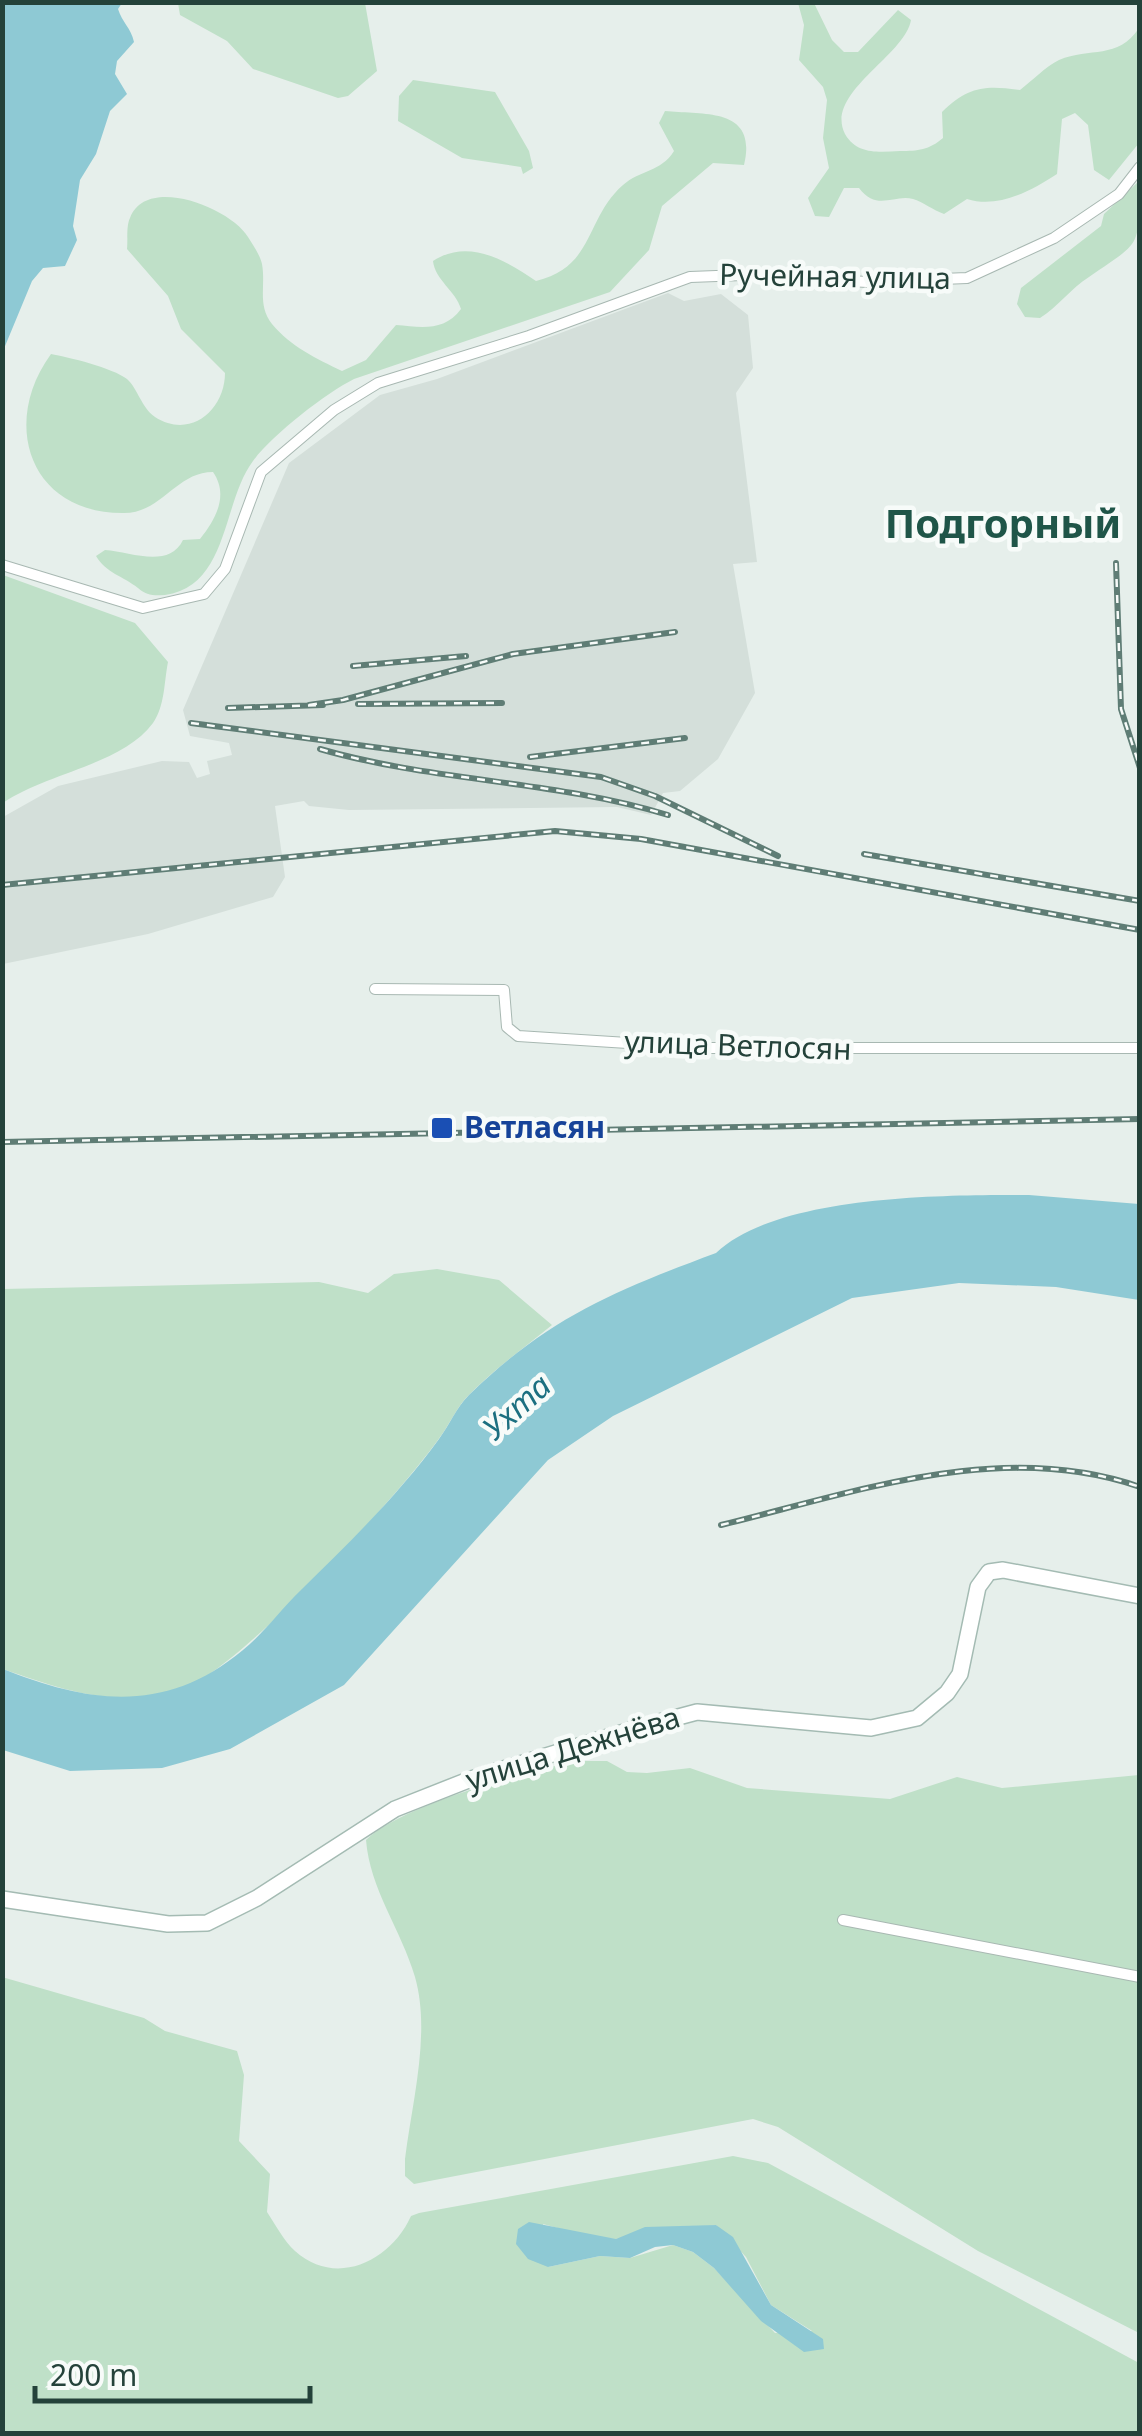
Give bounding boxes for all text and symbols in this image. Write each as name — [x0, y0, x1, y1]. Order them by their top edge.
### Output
street label: Ручейная улица — [719, 253, 951, 298]
district label: Подгорный — [885, 495, 1121, 550]
street label: улица Ветлосян — [624, 1020, 852, 1069]
place label: Ветласян — [464, 1106, 605, 1147]
marker: Ветласян — [429, 1115, 455, 1141]
water label: Ухта — [472, 1364, 560, 1448]
street label: улица Дежнёва — [460, 1696, 685, 1800]
scale bar — [35, 2341, 310, 2403]
text: 200 m — [50, 2354, 137, 2395]

